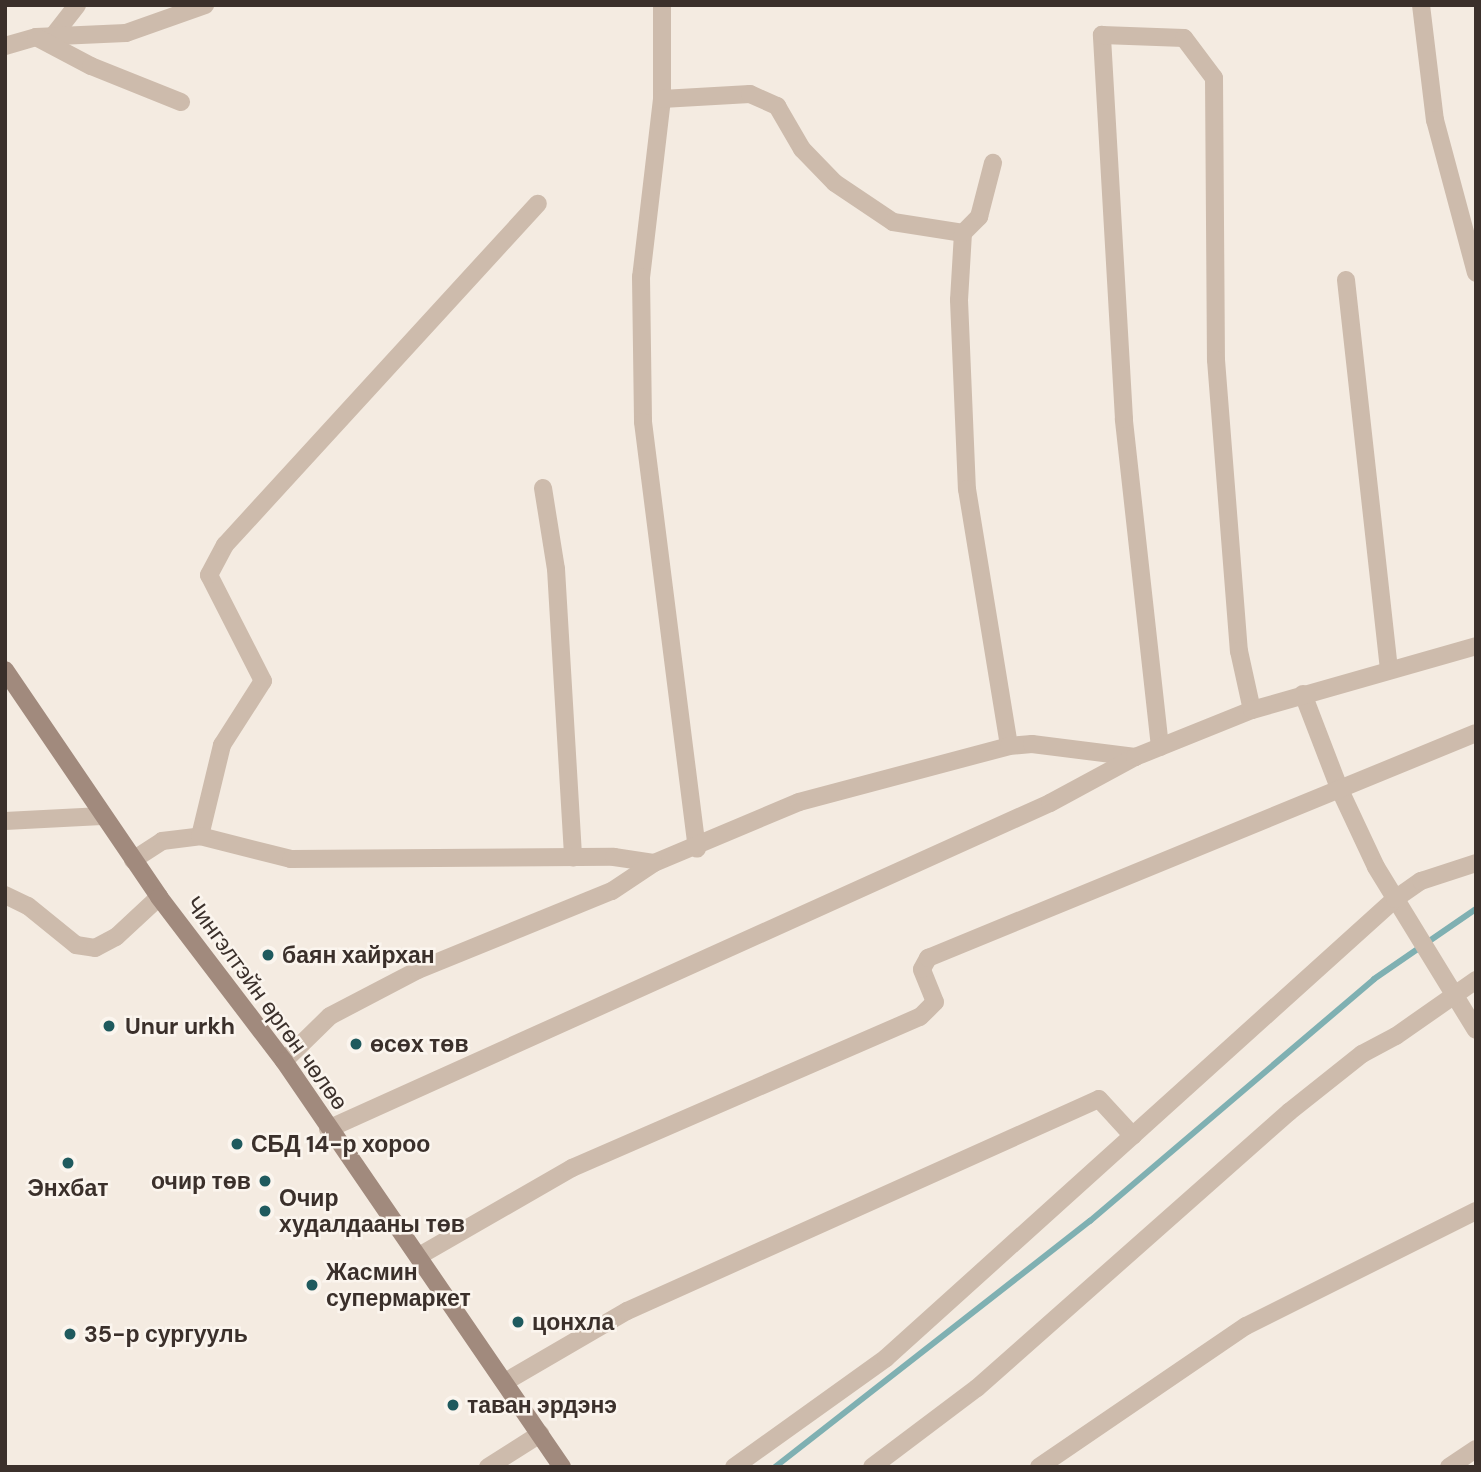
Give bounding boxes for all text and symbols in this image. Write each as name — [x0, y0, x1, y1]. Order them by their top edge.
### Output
street label: Чингэлтэйн өргөн чөлөө — [180, 891, 354, 1115]
place label: баян хайрхан — [282, 941, 435, 969]
marker: баян хайрхан — [260, 947, 276, 963]
place label: Unur urkh — [125, 1012, 235, 1040]
marker: Unur urkh — [99, 1016, 119, 1036]
place label: өсөх төв — [370, 1030, 469, 1058]
marker: өсөх төв — [348, 1036, 364, 1052]
place label: СБД 14-р хороо — [251, 1130, 430, 1158]
marker: СБД 14-р хороо — [229, 1136, 245, 1152]
marker: Энхбат — [60, 1155, 76, 1171]
place label: очир төв — [151, 1167, 251, 1195]
marker: очир төв — [257, 1173, 273, 1189]
place label: Энхбат — [27, 1174, 109, 1202]
place label: Очир худалдааны төв — [279, 1184, 465, 1238]
marker: Очир худалдааны төв — [257, 1203, 273, 1219]
place label: Жасмин супермаркет — [326, 1258, 471, 1312]
marker: Жасмин супермаркет — [304, 1277, 320, 1293]
place label: цонхла — [532, 1308, 614, 1336]
marker: цонхла — [510, 1314, 526, 1330]
place label: 35-р сургууль — [84, 1320, 248, 1348]
marker: 35-р сургууль — [62, 1326, 78, 1342]
place label: таван эрдэнэ — [467, 1391, 617, 1419]
marker: таван эрдэнэ — [445, 1397, 461, 1413]

